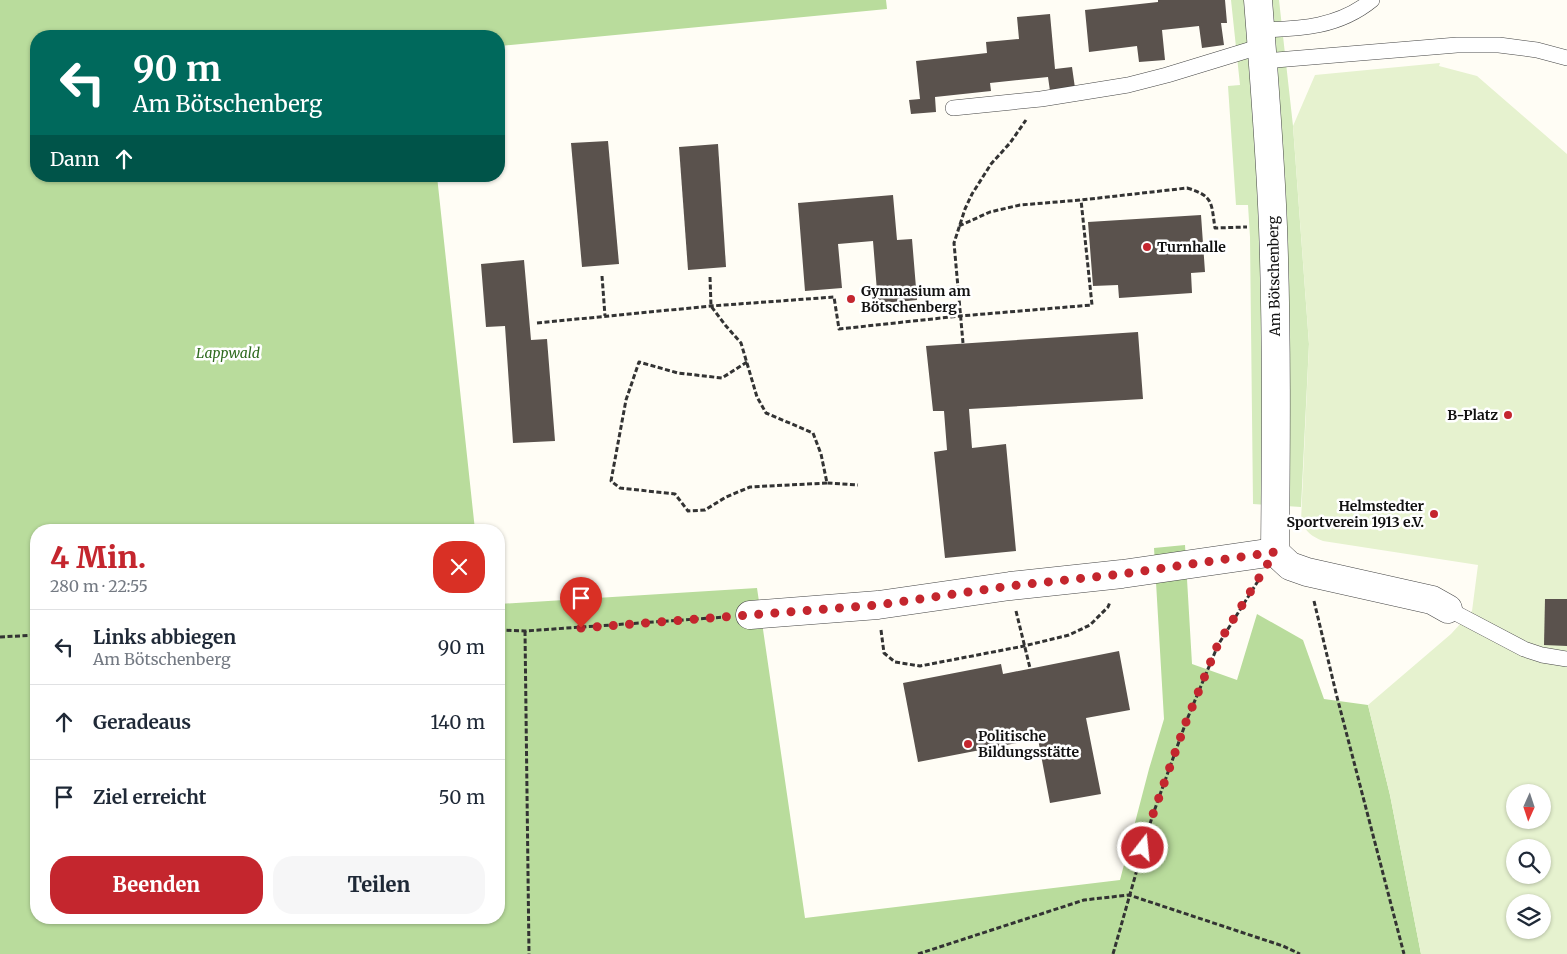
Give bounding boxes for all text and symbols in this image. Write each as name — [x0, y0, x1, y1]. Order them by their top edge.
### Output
text: 90 m — [133, 47, 221, 91]
icon: left — [50, 50, 115, 115]
text: Am Bötschenberg — [133, 90, 322, 118]
icon: ahead — [110, 145, 138, 173]
text: Dann — [50, 147, 100, 171]
street label: Am Bötschenberg — [1264, 215, 1284, 337]
place label: Turnhalle — [1157, 238, 1226, 256]
marker: Turnhalle — [1141, 241, 1153, 253]
place label: Gymnasium am Bötschenberg — [861, 282, 971, 316]
marker: Gymnasium am Bötschenberg — [845, 293, 857, 305]
park label: Lappwald — [196, 344, 260, 362]
place label: B-Platz — [1447, 406, 1498, 424]
marker: B-Platz — [1502, 409, 1514, 421]
place label: Helmstedter Sportverein 1913 e.V. — [1287, 497, 1424, 531]
marker: Helmstedter Sportverein 1913 e.V. — [1428, 508, 1440, 520]
text: 4 Min. — [50, 538, 146, 576]
button: close — [433, 541, 485, 593]
text: 280 m · 22:55 — [50, 576, 148, 596]
pin — [560, 577, 602, 628]
icon: arrive — [567, 584, 595, 612]
text: Links abbiegen — [93, 625, 236, 649]
icon: left — [50, 633, 78, 661]
text: 90 m — [438, 635, 485, 659]
text: Am Bötschenberg — [93, 649, 231, 669]
icon: ahead — [50, 708, 78, 736]
text: Geradeaus — [93, 710, 191, 734]
text: 140 m — [430, 710, 485, 734]
place label: Politische Bildungsstätte — [978, 727, 1079, 761]
marker: Politische Bildungsstätte — [962, 738, 974, 750]
icon: arrive — [50, 783, 78, 811]
north arrow — [1506, 784, 1551, 829]
map controls — [1506, 784, 1551, 939]
text: Ziel erreicht — [93, 785, 206, 809]
text: 50 m — [439, 785, 485, 809]
position arrow — [1116, 821, 1168, 873]
button: search — [1506, 839, 1551, 884]
button: Beenden — [50, 856, 263, 914]
button: Teilen — [273, 856, 485, 914]
button: layers — [1506, 894, 1551, 939]

